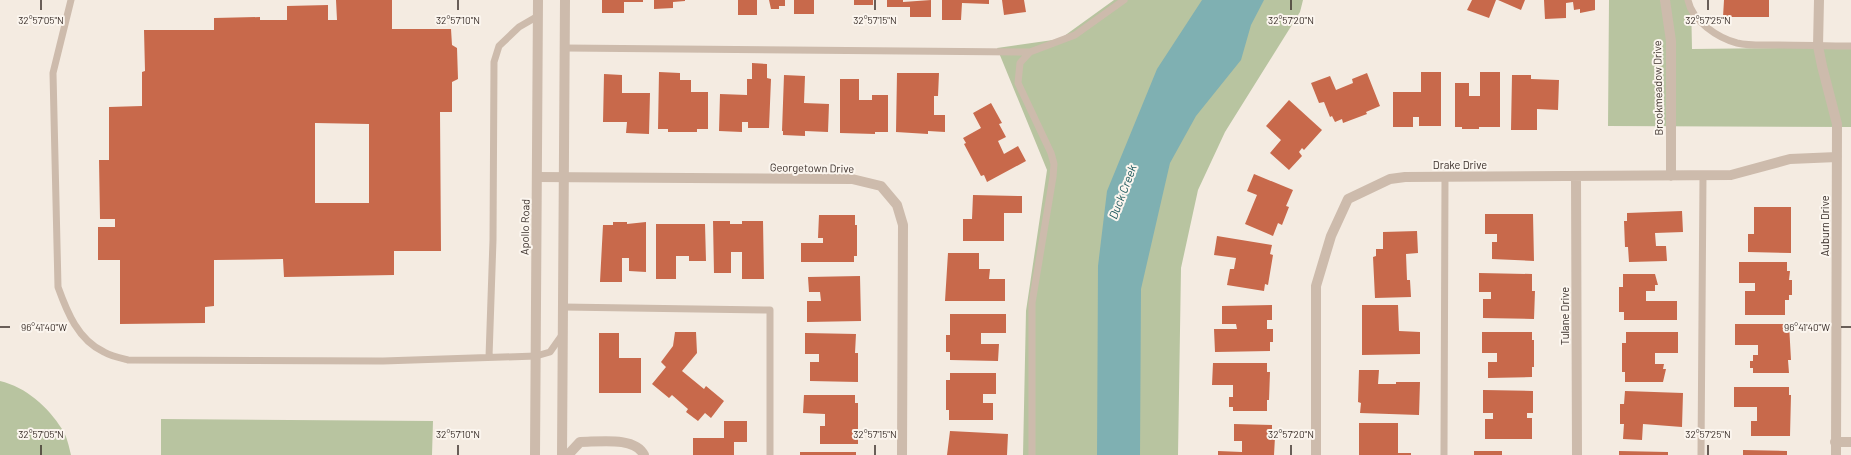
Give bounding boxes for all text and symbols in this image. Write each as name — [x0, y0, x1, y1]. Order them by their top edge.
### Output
text: 32°57'05"N — [18, 14, 64, 26]
text: 32°57'10"N — [436, 14, 480, 26]
text: 32°57'15"N — [853, 14, 897, 26]
text: 32°57'20"N — [1268, 14, 1314, 26]
text: 32°57'25"N — [1685, 14, 1731, 26]
street label: Brookmeadow Drive — [1650, 40, 1665, 136]
street label: Drake Drive — [1433, 158, 1487, 171]
street label: Georgetown Drive — [770, 160, 854, 175]
water label: Duck Creek — [1105, 162, 1139, 221]
street label: Auburn Drive — [1818, 195, 1831, 257]
street label: Apollo Road — [518, 199, 531, 255]
street label: Tulane Drive — [1558, 287, 1571, 345]
text: 96°41'40"W — [21, 321, 67, 333]
text: 96°41'40"W — [1784, 321, 1830, 333]
text: 32°57'05"N — [18, 428, 64, 440]
text: 32°57'10"N — [436, 428, 480, 440]
text: 32°57'15"N — [853, 428, 897, 440]
text: 32°57'20"N — [1268, 428, 1314, 440]
text: 32°57'25"N — [1685, 428, 1731, 440]

